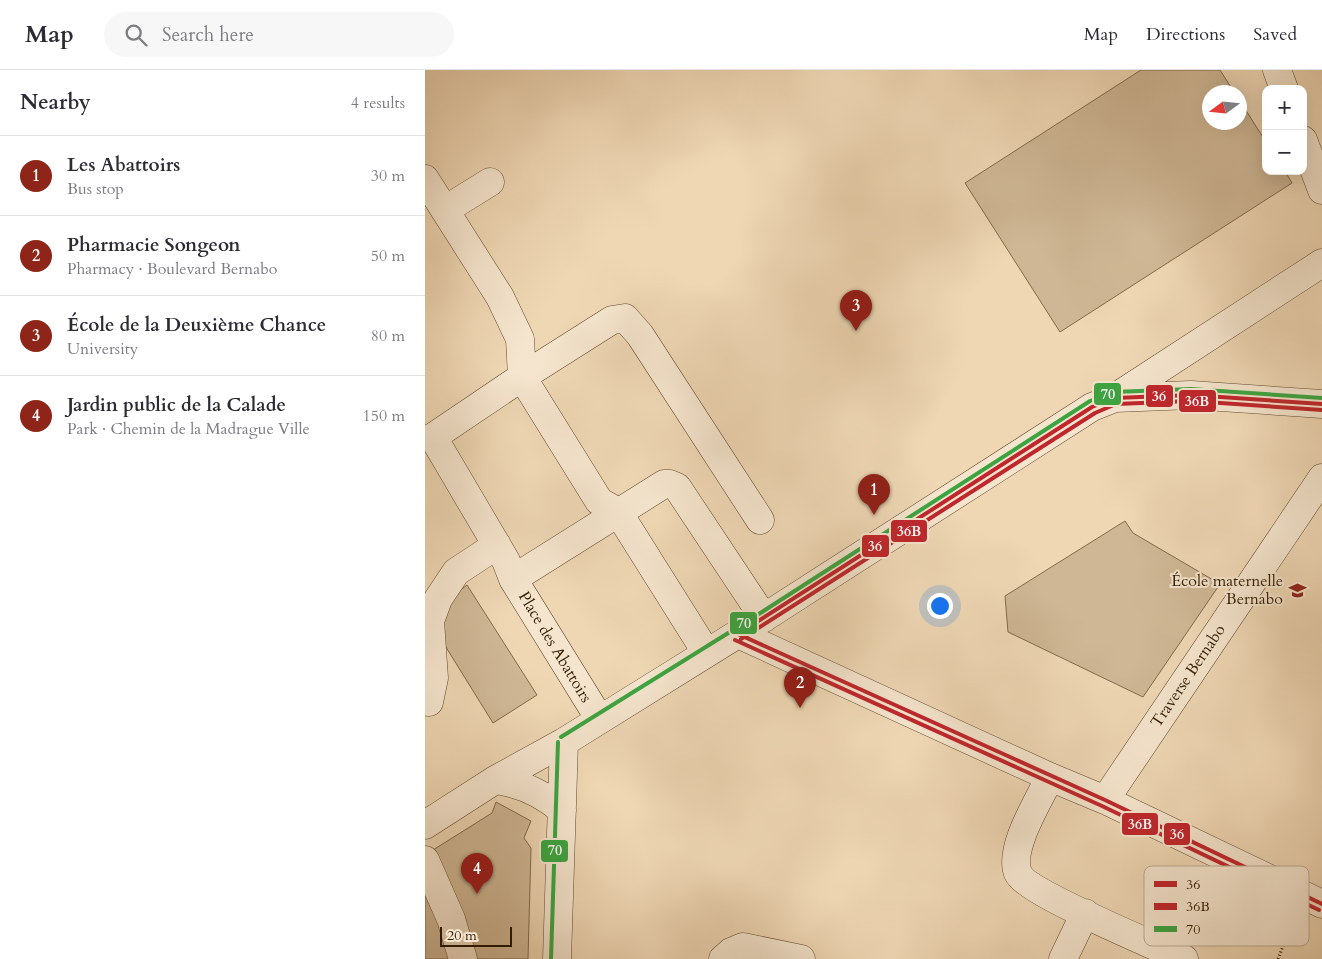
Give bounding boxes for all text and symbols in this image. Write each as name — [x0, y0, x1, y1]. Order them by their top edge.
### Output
search box — [104, 12, 454, 57]
text: Map — [25, 18, 74, 51]
icon: search — [122, 21, 150, 49]
text: Search here — [162, 22, 254, 48]
text: Map — [1084, 22, 1118, 47]
text: Directions — [1146, 22, 1225, 47]
text: Saved — [1253, 22, 1297, 47]
north arrow — [1202, 85, 1247, 130]
map controls — [1262, 85, 1307, 175]
button: + — [1262, 85, 1307, 130]
text: Nearby — [20, 88, 91, 117]
text: 4 results — [351, 92, 405, 114]
button: − — [1262, 130, 1307, 175]
text: Les Abattoirs — [67, 152, 180, 178]
text: 1 — [32, 165, 40, 187]
text: 30 m — [371, 165, 405, 187]
text: Bus stop — [67, 178, 124, 200]
text: Pharmacie Songeon — [67, 232, 240, 258]
text: 2 — [32, 245, 40, 267]
text: 50 m — [371, 245, 405, 267]
text: Pharmacy · Boulevard Bernabo — [67, 258, 277, 280]
pin: 3 — [840, 290, 872, 331]
text: École de la Deuxième Chance — [67, 312, 326, 338]
text: 3 — [32, 325, 40, 347]
text: 80 m — [371, 325, 405, 347]
text: University — [67, 338, 138, 360]
line badge: 70 — [1093, 382, 1122, 406]
line badge: 36 — [1145, 384, 1174, 408]
text: 70 — [1101, 385, 1115, 404]
text: 36 — [1152, 387, 1166, 406]
line badge: 36B — [1178, 389, 1217, 413]
text: Jardin public de la Calade — [67, 392, 286, 418]
text: 36B — [1185, 392, 1209, 411]
text: 4 — [32, 405, 40, 427]
text: 150 m — [363, 405, 405, 427]
text: Park · Chemin de la Madrague Ville — [67, 418, 310, 440]
pin: 1 — [858, 474, 890, 515]
line badge: 36B — [890, 519, 928, 543]
text: 36B — [897, 522, 921, 541]
line badge: 36 — [861, 534, 890, 558]
text: 36 — [868, 537, 882, 556]
place label: École maternelle Bernabo — [1171, 570, 1283, 610]
school or university icon: École maternelle Bernabo — [1287, 580, 1307, 600]
street label: Place des Abattoirs — [513, 587, 597, 707]
your location — [927, 593, 953, 619]
line badge: 70 — [729, 611, 758, 635]
text: 70 — [737, 614, 751, 633]
street label: Traverse Bernabo — [1145, 620, 1231, 732]
pin: 2 — [784, 667, 816, 708]
line badge: 36B — [1121, 812, 1159, 836]
text: 36B — [1128, 815, 1152, 834]
line badge: 36 — [1163, 822, 1191, 846]
text: 36 — [1170, 825, 1184, 844]
line badge: 70 — [540, 839, 569, 863]
text: 70 — [548, 841, 562, 860]
pin: 4 — [461, 853, 493, 894]
legend — [1144, 866, 1309, 946]
text: 36 — [1186, 875, 1200, 894]
text: 36B — [1186, 897, 1210, 916]
text: 70 — [1186, 920, 1200, 939]
scale bar — [440, 924, 513, 947]
text: 20 m — [447, 926, 477, 945]

